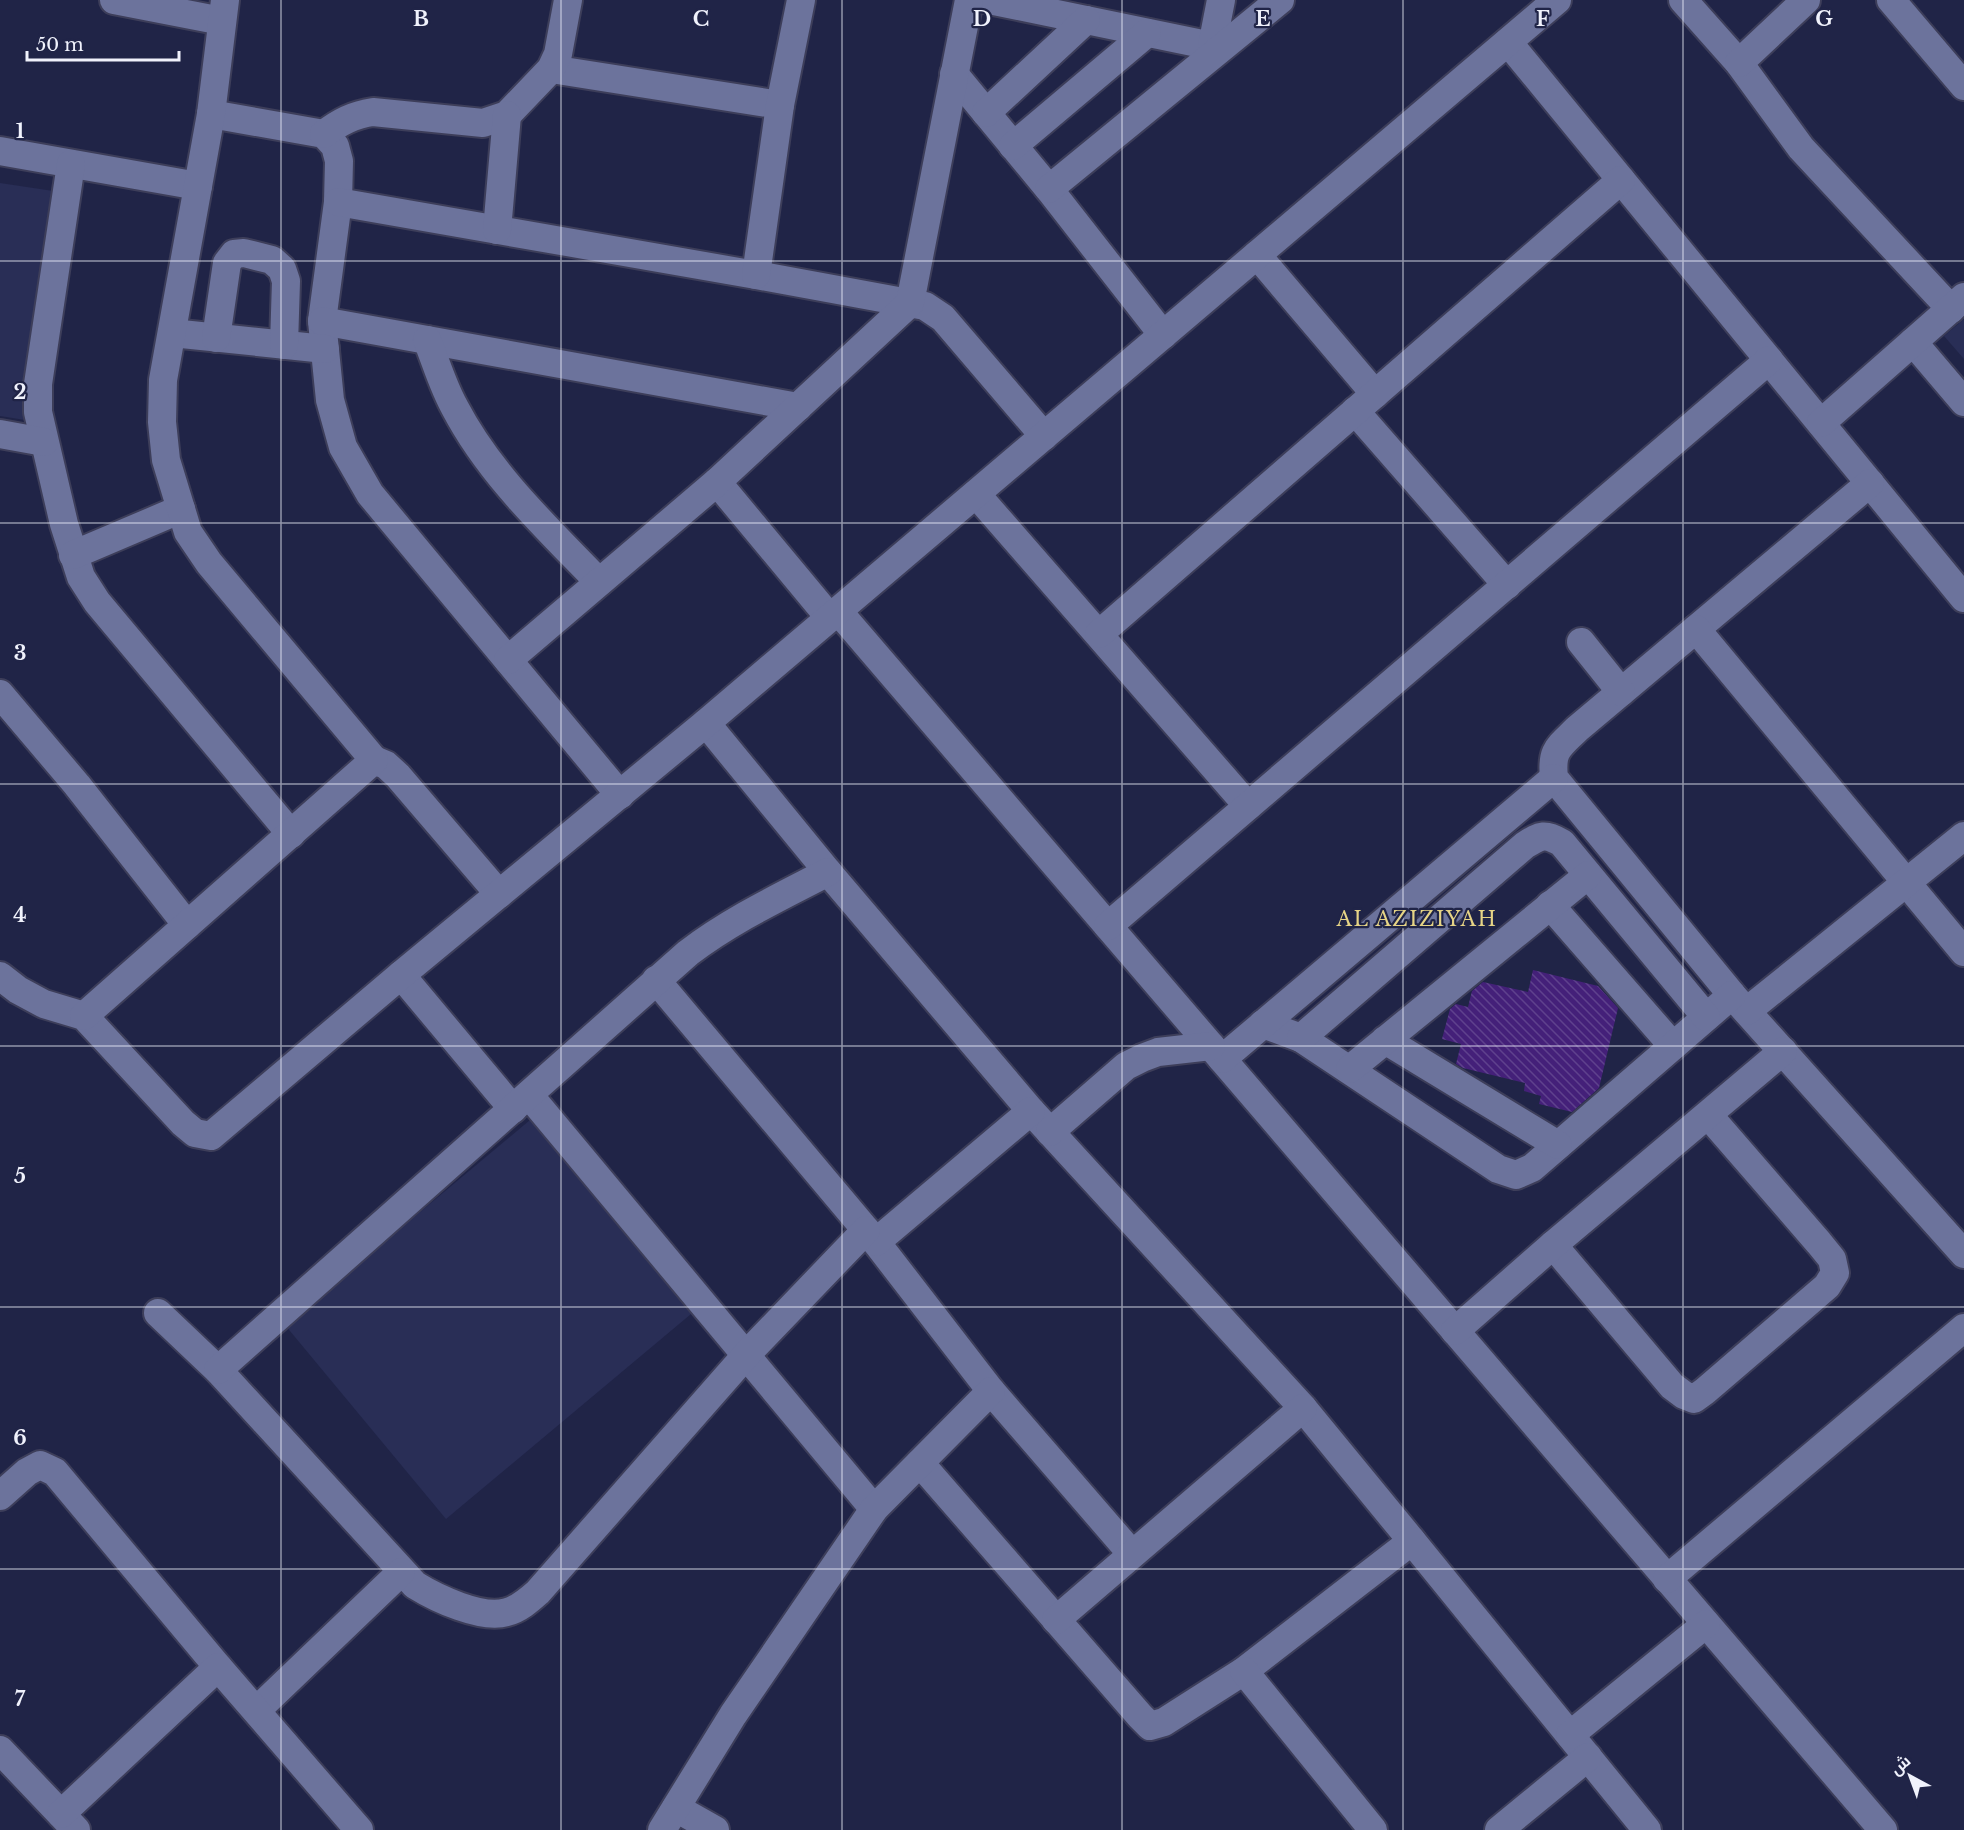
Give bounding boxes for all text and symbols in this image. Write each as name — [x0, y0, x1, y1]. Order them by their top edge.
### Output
text: B — [413, 7, 429, 31]
text: C — [693, 7, 709, 31]
text: D — [973, 7, 991, 31]
text: E — [1255, 7, 1271, 31]
text: F — [1536, 7, 1550, 31]
text: G — [1815, 7, 1833, 31]
scale bar — [27, 24, 178, 62]
text: 50 m — [36, 34, 84, 56]
text: 1 — [16, 119, 25, 143]
text: 2 — [13, 380, 27, 404]
text: 3 — [14, 641, 26, 665]
text: 4 — [13, 903, 27, 927]
district label: AL AZIZIYAH — [1336, 907, 1497, 931]
text: 5 — [14, 1164, 26, 1188]
text: 6 — [13, 1426, 27, 1450]
text: 7 — [15, 1687, 26, 1711]
north arrow — [1880, 1746, 1940, 1806]
text: ش — [1886, 1750, 1914, 1779]

